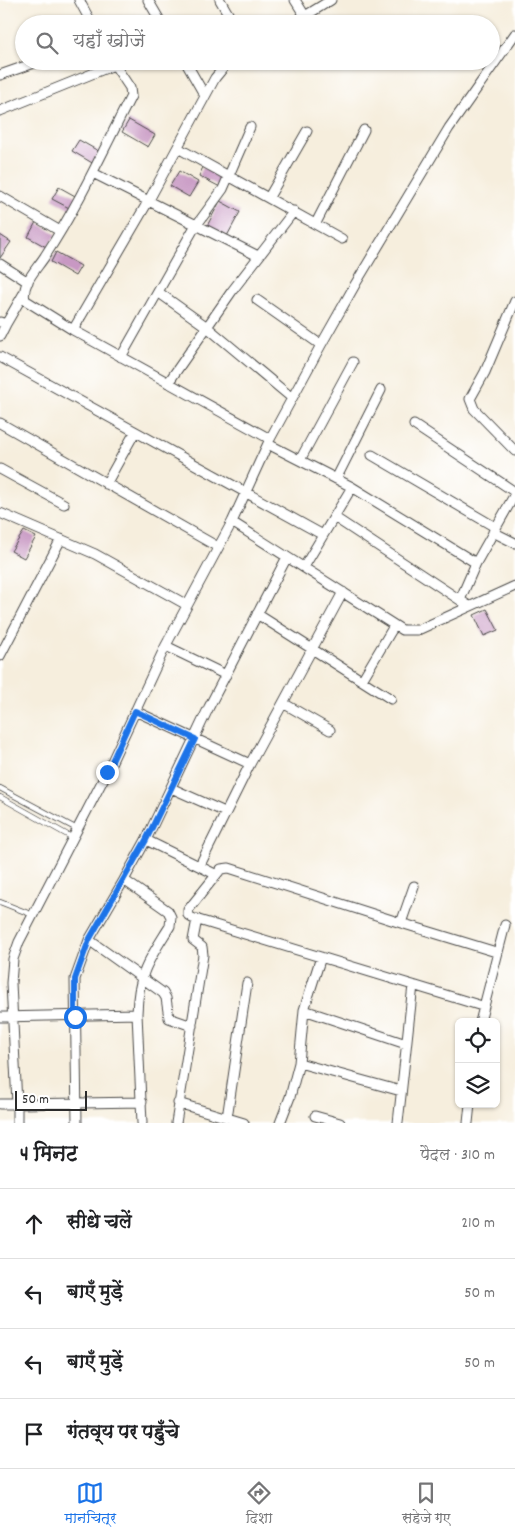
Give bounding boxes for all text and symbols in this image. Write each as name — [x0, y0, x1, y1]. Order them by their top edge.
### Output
search box — [15, 15, 500, 70]
icon: search — [33, 29, 61, 57]
text: यहाँ खोजें — [73, 29, 145, 56]
route end — [96, 761, 119, 784]
route start — [64, 1006, 87, 1029]
map controls — [455, 1018, 500, 1108]
button: locate — [455, 1018, 500, 1063]
button: layers — [455, 1063, 500, 1108]
scale bar — [15, 1088, 88, 1111]
text: 50 m — [22, 1090, 49, 1110]
text: 4 मिनट — [20, 1141, 78, 1171]
text: पैदल · 310 m — [420, 1144, 495, 1167]
icon: ahead — [20, 1210, 48, 1238]
text: सीधे चलें — [67, 1210, 132, 1237]
text: 210 m — [461, 1212, 495, 1235]
icon: left — [20, 1280, 48, 1308]
text: बाएँ मुड़ें — [67, 1280, 123, 1307]
text: 50 m — [464, 1282, 495, 1305]
icon: left — [20, 1350, 48, 1378]
text: बाएँ मुड़ें — [67, 1350, 123, 1377]
text: 50 m — [464, 1352, 495, 1375]
icon: arrive — [20, 1420, 48, 1448]
text: गंतव्य पर पहुँचे — [67, 1420, 179, 1447]
tab: मानचित्र — [65, 1479, 116, 1529]
tab: दिशा — [245, 1479, 273, 1529]
tab: सहेजे गए — [402, 1479, 450, 1529]

